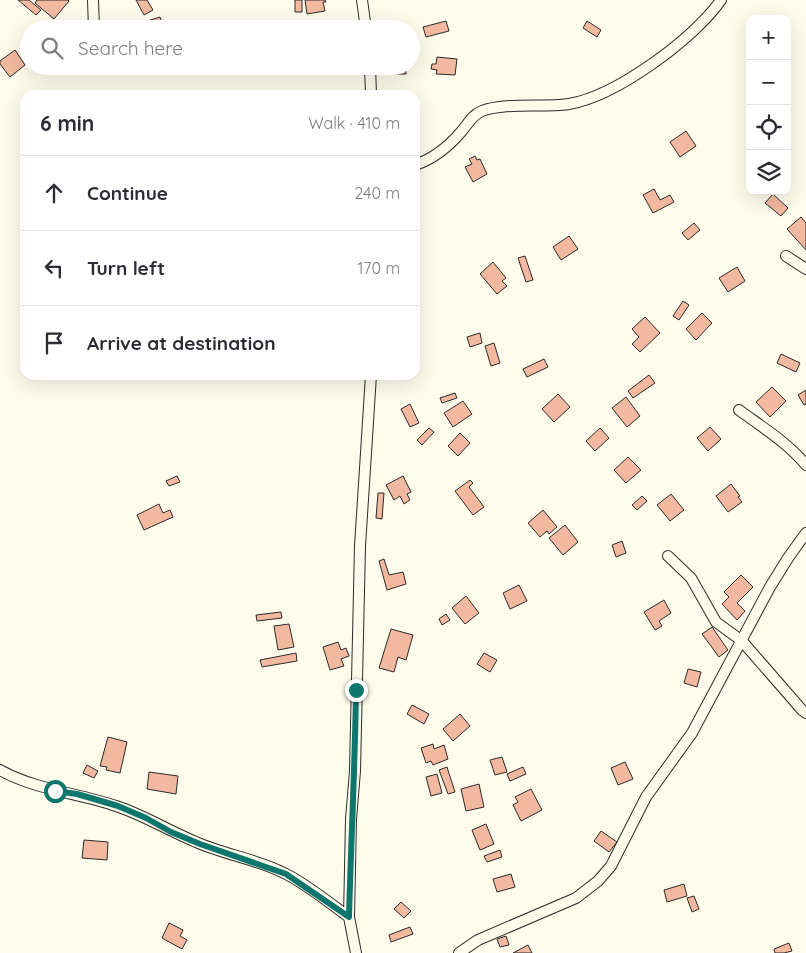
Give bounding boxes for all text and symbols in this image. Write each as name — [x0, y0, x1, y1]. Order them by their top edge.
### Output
map controls — [746, 15, 791, 195]
button: + — [746, 15, 791, 60]
search box — [20, 20, 420, 75]
icon: search — [38, 34, 66, 62]
text: Search here — [78, 36, 183, 60]
button: − — [746, 60, 791, 105]
button: locate — [746, 105, 791, 150]
text: 6 min — [40, 110, 94, 136]
text: Walk · 410 m — [308, 113, 400, 133]
button: layers — [746, 150, 791, 195]
icon: ahead — [40, 179, 68, 207]
text: Continue — [87, 181, 168, 205]
text: 240 m — [354, 183, 400, 203]
icon: left — [40, 254, 68, 282]
text: Turn left — [87, 256, 165, 280]
text: 170 m — [357, 258, 400, 278]
icon: arrive — [40, 329, 68, 357]
text: Arrive at destination — [87, 331, 276, 355]
route end — [345, 679, 368, 702]
route start — [44, 780, 67, 803]

